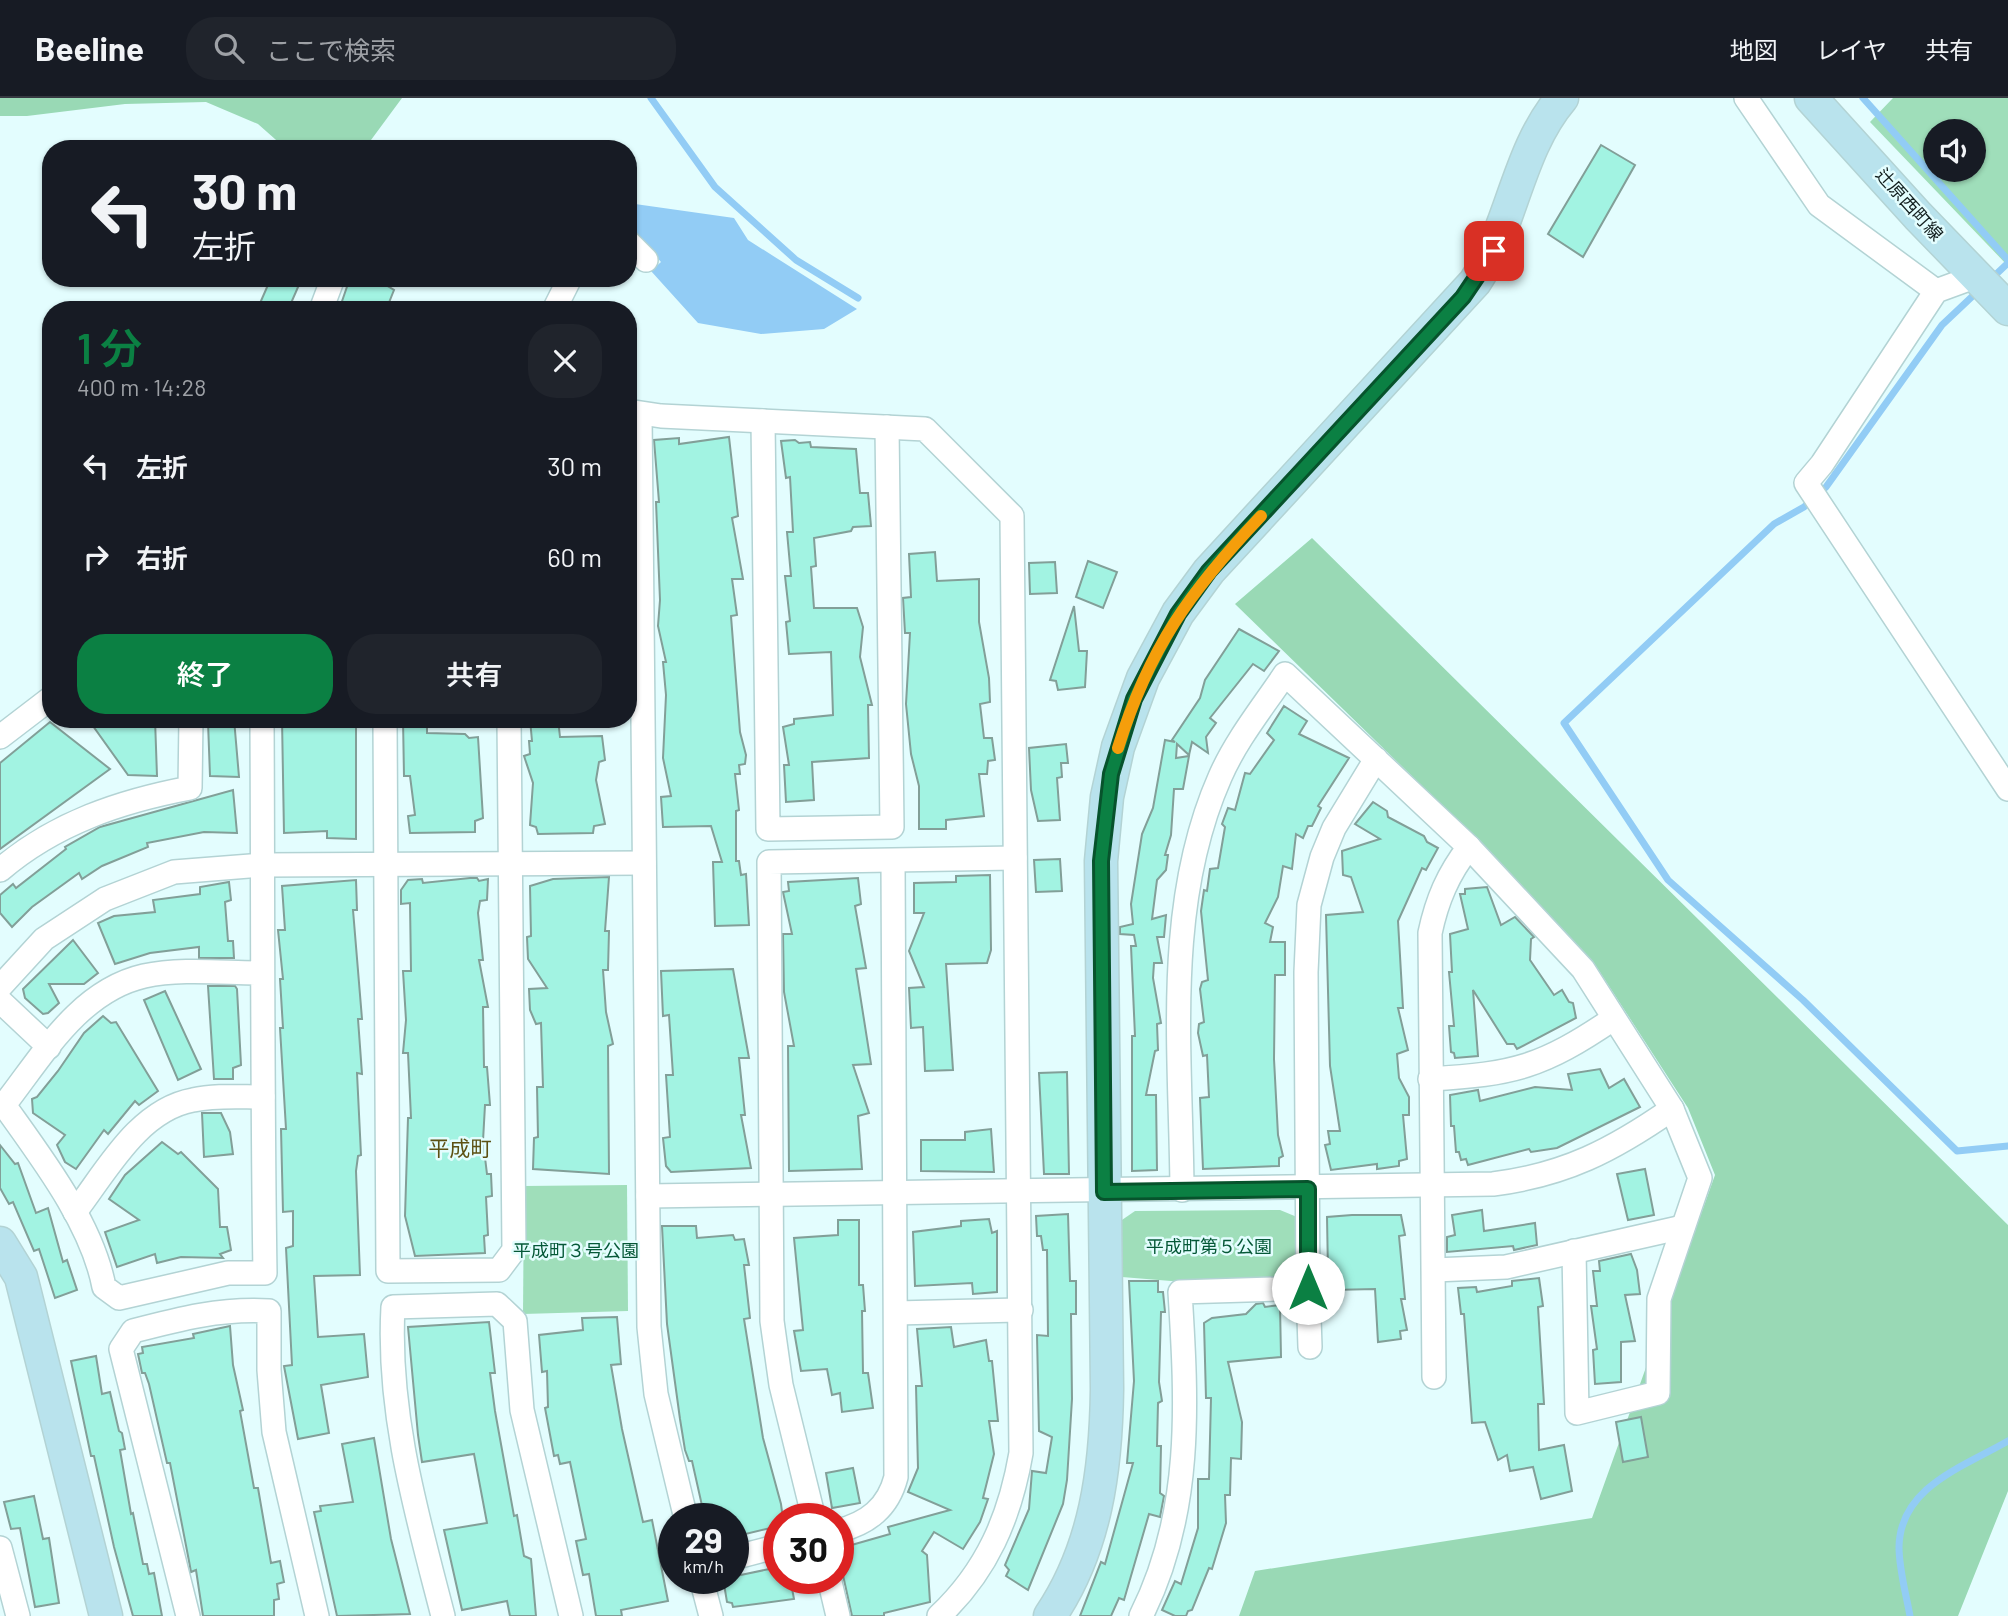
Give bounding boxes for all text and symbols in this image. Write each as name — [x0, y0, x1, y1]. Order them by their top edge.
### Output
search box — [186, 17, 676, 80]
text: Beeline — [35, 28, 144, 68]
icon: search — [210, 29, 248, 67]
text: ここで検索 — [266, 34, 396, 65]
text: 地図 — [1730, 35, 1778, 64]
text: レイヤ — [1816, 35, 1887, 64]
text: 共有 — [1925, 35, 1973, 64]
map controls — [1923, 119, 1986, 182]
button: sound — [1923, 119, 1986, 182]
text: 30 m — [192, 161, 297, 220]
street label: 辻原西町線 — [1872, 163, 1948, 245]
icon: left — [77, 168, 168, 259]
pin — [1464, 221, 1524, 281]
text: 左折 — [192, 226, 256, 264]
icon: arrive — [1475, 232, 1513, 270]
text: 1 分 — [77, 322, 142, 372]
button: close — [528, 324, 602, 398]
text: 400 m · 14:28 — [77, 373, 206, 401]
icon: left — [77, 447, 115, 485]
text: 30 m — [547, 450, 602, 481]
text: 左折 — [136, 451, 188, 482]
icon: right — [77, 538, 115, 576]
text: 60 m — [547, 541, 602, 572]
text: 右折 — [136, 542, 188, 573]
button: 終了 — [77, 634, 333, 714]
button: 共有 — [347, 634, 602, 714]
district label: 平成町 — [429, 1135, 492, 1160]
park label: 平成町第５公園 — [1146, 1235, 1272, 1257]
park label: 平成町３号公園 — [513, 1239, 639, 1261]
position arrow — [1271, 1251, 1345, 1325]
speed limit sign: 30 — [763, 1503, 854, 1594]
text: 29 — [684, 1518, 723, 1560]
text: km/h — [683, 1555, 724, 1577]

